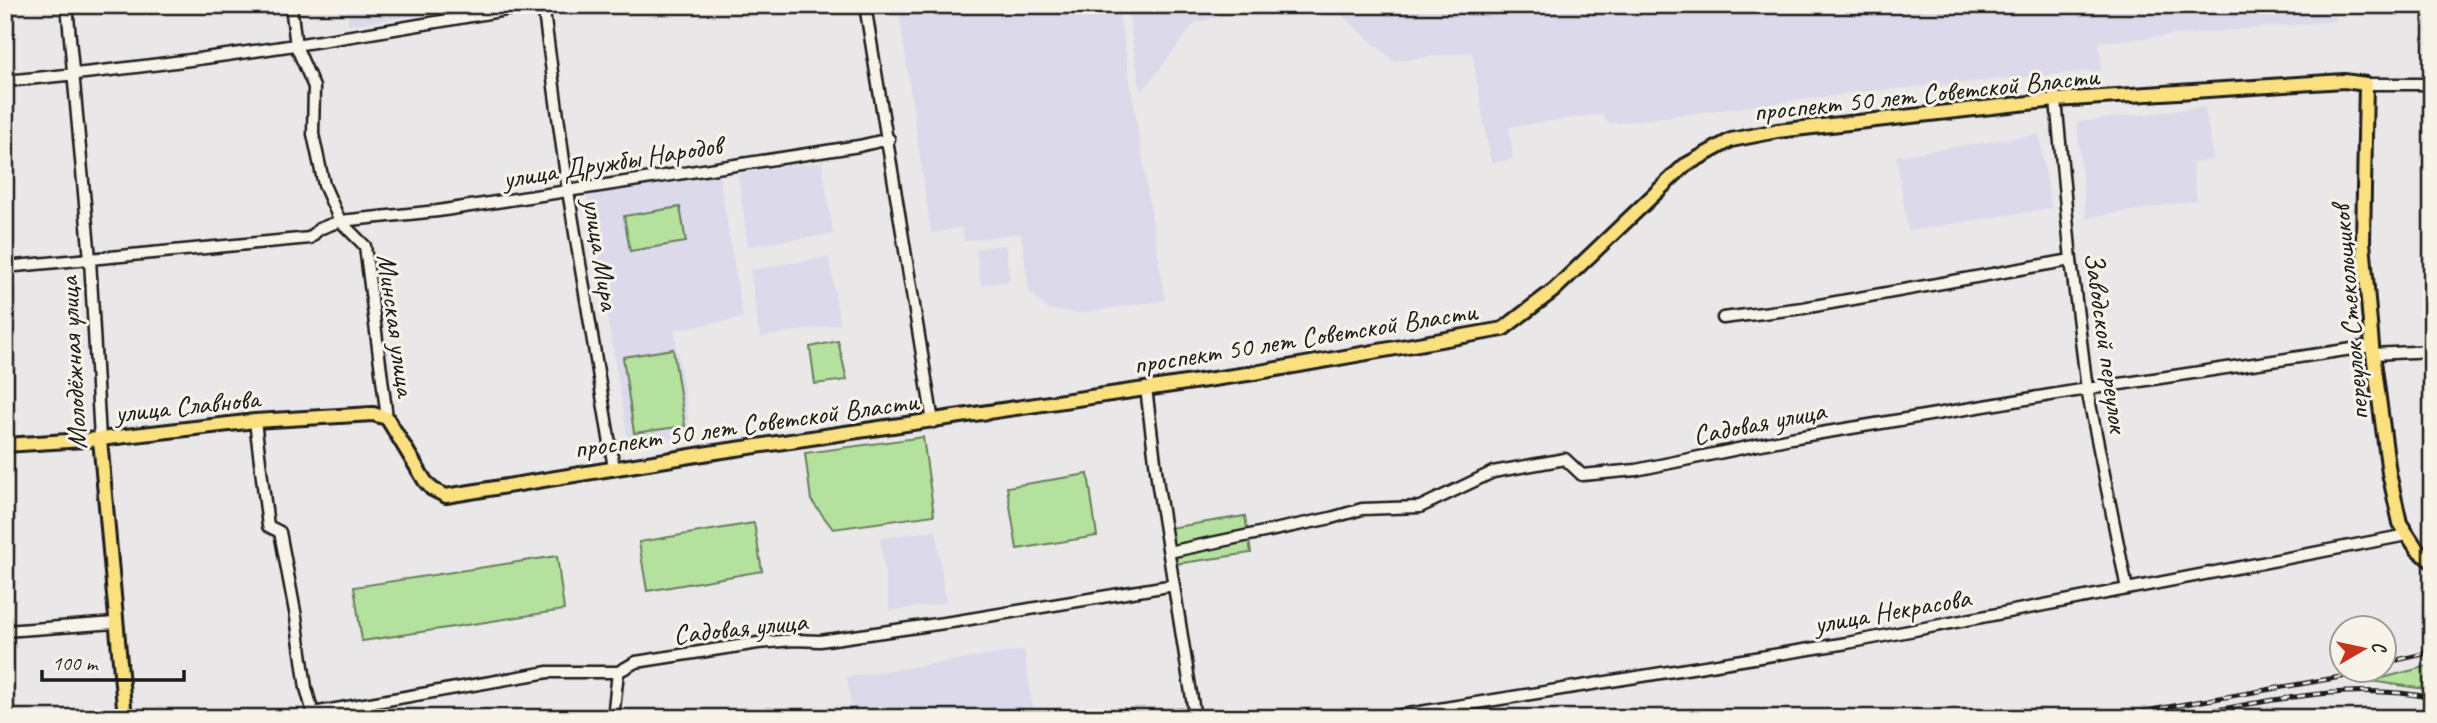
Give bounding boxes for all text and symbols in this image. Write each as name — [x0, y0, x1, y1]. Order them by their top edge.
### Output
street label: проспект 50 лет Советской Власти — [1752, 58, 2102, 129]
street label: улица Дружбы Народов — [498, 126, 729, 196]
street label: улица Мира — [575, 194, 628, 314]
street label: переулок Стекольщиков — [2322, 199, 2376, 422]
street label: Заводской переулок — [2077, 250, 2137, 437]
street label: Минская улица — [369, 252, 424, 401]
street label: Молодёжная улица — [50, 274, 94, 450]
street label: проспект 50 лет Советской Власти — [1131, 293, 1481, 382]
street label: улица Славнова — [111, 380, 263, 431]
street label: проспект 50 лет Советской Власти — [572, 383, 922, 466]
street label: Садовая улица — [1690, 392, 1830, 452]
street label: улица Некрасова — [1809, 579, 1975, 642]
street label: Садовая улица — [671, 603, 810, 652]
north arrow — [2328, 614, 2398, 684]
scale bar — [42, 639, 184, 683]
text: С — [2366, 640, 2392, 656]
text: 100 m — [52, 650, 99, 676]

